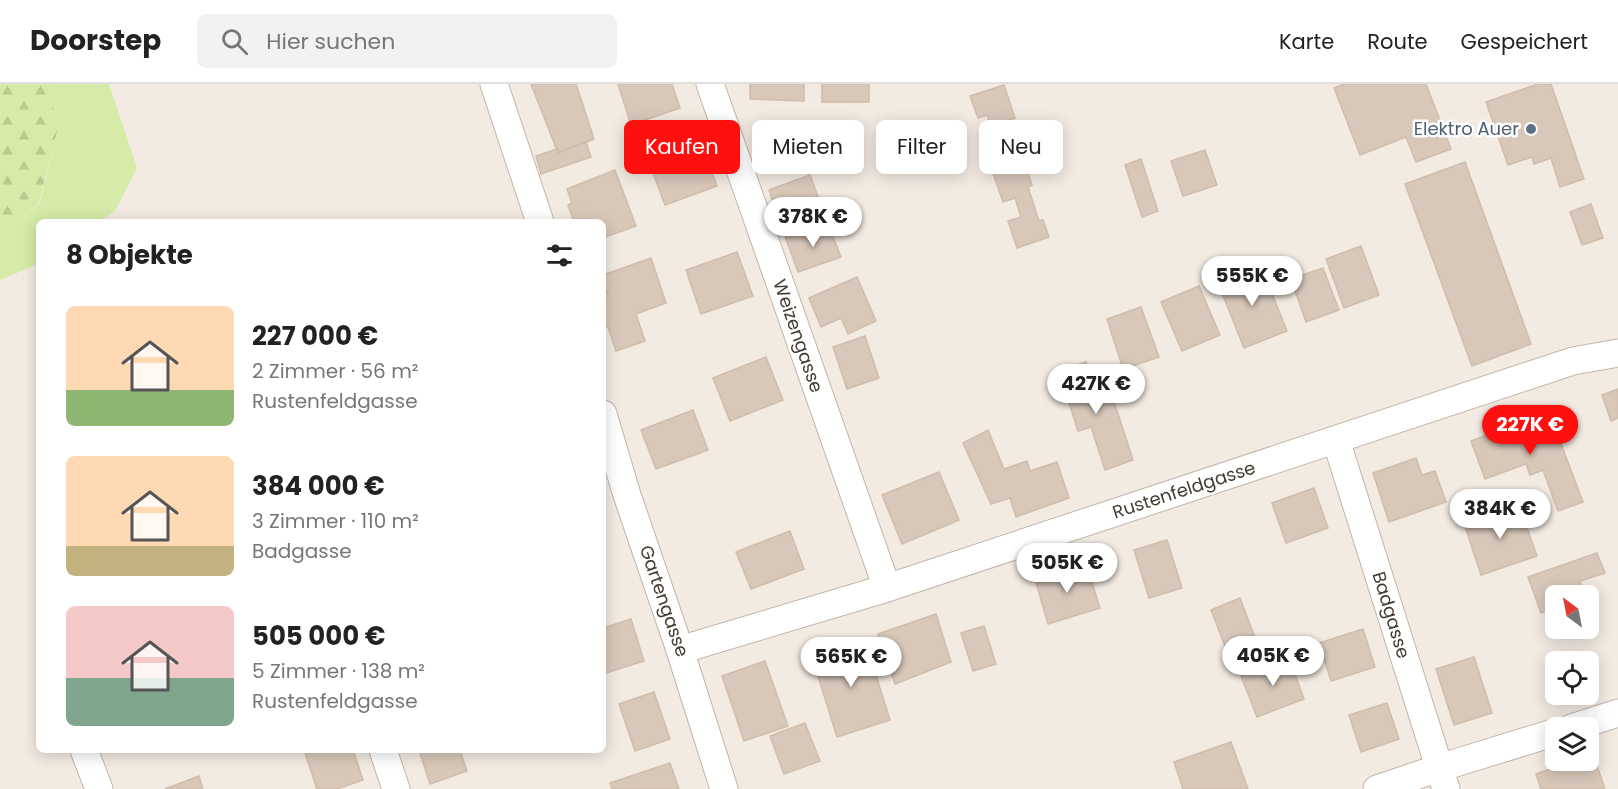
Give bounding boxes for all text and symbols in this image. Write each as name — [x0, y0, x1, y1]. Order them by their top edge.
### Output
search box — [197, 14, 617, 68]
text: Doorstep — [30, 21, 161, 60]
icon: search — [218, 25, 251, 58]
text: Hier suchen — [266, 26, 395, 57]
text: Karte — [1279, 27, 1334, 56]
text: Route — [1367, 27, 1428, 56]
text: Gespeichert — [1461, 27, 1588, 56]
place label: Elektro Auer — [1414, 116, 1519, 141]
chip: Kaufen — [624, 120, 740, 174]
chip: Mieten — [752, 120, 864, 174]
chip: Filter — [876, 120, 967, 174]
chip: Neu — [979, 120, 1063, 174]
marker: Elektro Auer — [1524, 122, 1538, 136]
pin: 378K € — [764, 197, 862, 248]
text: 378K € — [778, 202, 848, 230]
text: 8 Objekte — [66, 237, 193, 273]
icon: filters — [543, 239, 576, 272]
pin: 555K € — [1203, 256, 1301, 307]
text: 555K € — [1215, 261, 1289, 289]
street label: Weizengasse — [767, 276, 830, 396]
text: 227 000 € — [252, 318, 378, 354]
icon: home — [114, 330, 186, 402]
text: 2 Zimmer · 56 m² — [252, 357, 418, 385]
pin: 427K € — [1047, 364, 1145, 415]
text: 427K € — [1061, 369, 1131, 397]
text: Rustenfeldgasse — [252, 387, 418, 415]
pin: 227K € — [1481, 405, 1579, 456]
text: 227K € — [1496, 410, 1564, 438]
street label: Rustenfeldgasse — [1109, 455, 1259, 524]
text: 384 000 € — [252, 468, 385, 504]
icon: home — [114, 480, 186, 552]
pin: 384K € — [1451, 489, 1549, 540]
text: 384K € — [1464, 494, 1536, 522]
text: 3 Zimmer · 110 m² — [252, 507, 419, 535]
text: Badgasse — [252, 537, 352, 565]
street label: Gartengasse — [634, 542, 695, 660]
pin: 505K € — [1018, 543, 1116, 594]
text: 505K € — [1030, 548, 1104, 576]
street label: Badgasse — [1366, 568, 1417, 661]
north arrow — [1545, 585, 1599, 639]
map controls — [1545, 585, 1599, 771]
text: 505 000 € — [252, 618, 385, 654]
icon: home — [114, 630, 186, 702]
pin: 405K € — [1224, 636, 1322, 687]
pin: 565K € — [802, 637, 900, 688]
text: 405K € — [1236, 641, 1310, 669]
text: 565K € — [815, 642, 887, 670]
button: locate — [1545, 651, 1599, 705]
text: 5 Zimmer · 138 m² — [252, 657, 425, 685]
text: Rustenfeldgasse — [252, 687, 418, 715]
button: layers — [1545, 717, 1599, 771]

